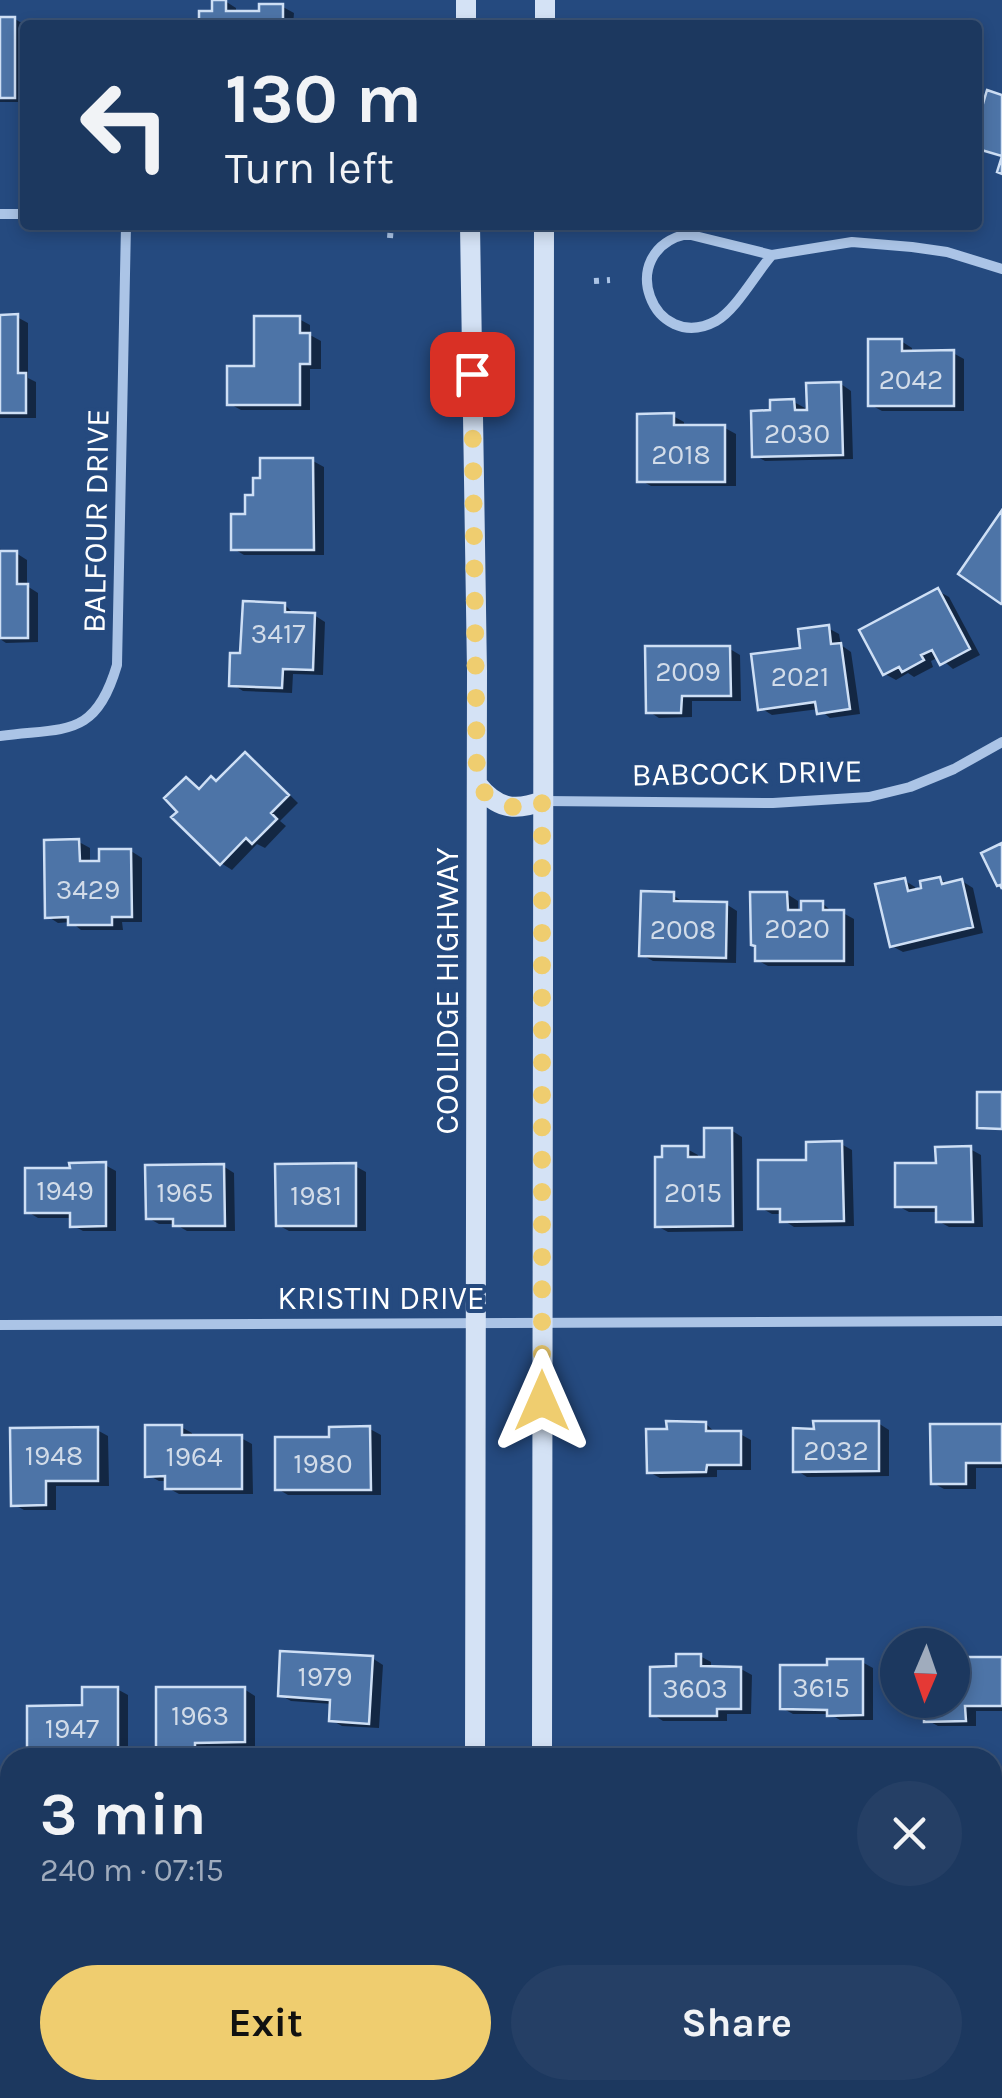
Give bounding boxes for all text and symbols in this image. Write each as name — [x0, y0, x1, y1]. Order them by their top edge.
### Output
text: 130 m — [225, 58, 422, 140]
icon: left — [60, 60, 190, 190]
text: Turn left — [225, 142, 394, 194]
pin — [430, 332, 515, 417]
icon: arrive — [445, 347, 500, 402]
house number: 2042 — [879, 363, 943, 396]
street label: BALFOUR DRIVE — [76, 408, 116, 634]
house number: 2030 — [764, 417, 830, 450]
house number: 2018 — [651, 438, 711, 471]
house number: 3417 — [251, 617, 305, 650]
house number: 2009 — [655, 655, 721, 688]
house number: 2021 — [771, 660, 829, 693]
street label: BABCOCK DRIVE — [631, 752, 863, 794]
street label: COOLIDGE HIGHWAY — [429, 847, 466, 1135]
house number: 3429 — [56, 873, 120, 906]
house number: 2020 — [764, 912, 830, 945]
house number: 2008 — [650, 913, 716, 946]
house number: 1949 — [36, 1174, 94, 1207]
house number: 1965 — [156, 1176, 214, 1209]
house number: 2015 — [664, 1176, 722, 1209]
house number: 1981 — [290, 1179, 342, 1212]
street label: KRISTIN DRIVE — [277, 1280, 485, 1317]
position arrow — [490, 1349, 594, 1453]
house number: 2032 — [803, 1434, 869, 1467]
house number: 1948 — [25, 1439, 83, 1472]
house number: 1964 — [165, 1440, 223, 1473]
house number: 1980 — [293, 1447, 353, 1480]
north arrow — [880, 1628, 970, 1718]
map controls — [880, 1628, 970, 1718]
house number: 1979 — [298, 1660, 352, 1693]
house number: 3615 — [792, 1671, 850, 1704]
house number: 3603 — [662, 1672, 728, 1705]
house number: 1963 — [171, 1699, 229, 1732]
house number: 1947 — [45, 1712, 99, 1745]
text: 3 min — [40, 1779, 207, 1849]
button: close — [857, 1781, 962, 1886]
text: 240 m · 07:15 — [40, 1852, 224, 1889]
button: Exit — [40, 1965, 491, 2080]
button: Share — [511, 1965, 962, 2080]

